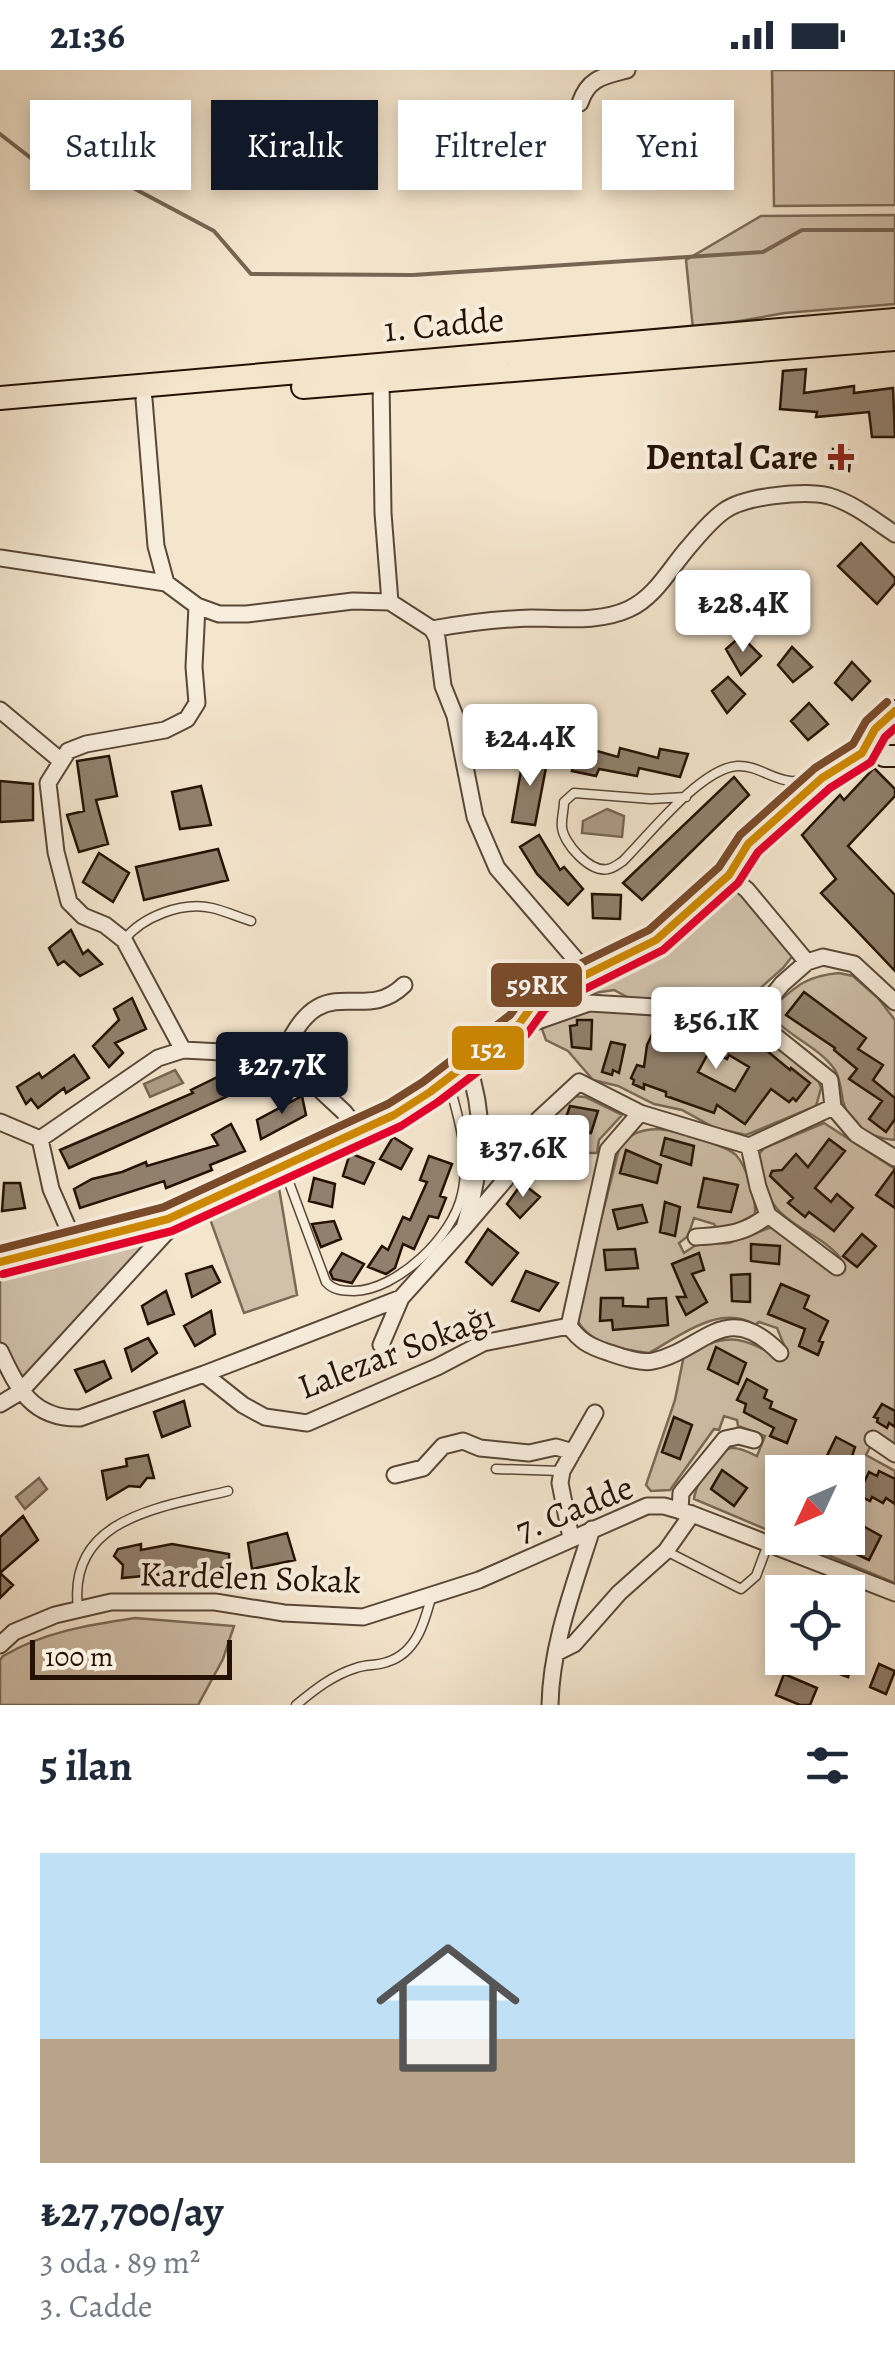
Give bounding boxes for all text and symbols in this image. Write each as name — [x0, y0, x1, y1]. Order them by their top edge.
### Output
text: 21:36 — [50, 9, 125, 61]
chip: Satılık — [30, 100, 191, 190]
chip: Kiralık — [211, 100, 378, 190]
chip: Filtreler — [398, 100, 582, 190]
chip: Yeni — [602, 100, 734, 190]
street label: 1. Cadde — [382, 295, 506, 353]
place label: Dental Care — [646, 433, 818, 481]
marker: Dental Care — [828, 444, 854, 470]
pin: ₺28.4K — [662, 570, 824, 655]
text: ₺28.4K — [697, 580, 789, 624]
pin: ₺24.4K — [449, 704, 611, 789]
text: ₺24.4K — [485, 714, 575, 758]
line badge: 59RK — [489, 961, 584, 1009]
text: 59RK — [506, 966, 568, 1004]
pin: ₺56.1K — [635, 987, 797, 1072]
text: ₺56.1K — [673, 997, 759, 1041]
line badge: 152 — [450, 1024, 526, 1072]
text: 152 — [470, 1030, 506, 1068]
pin: ₺27.7K — [201, 1032, 363, 1117]
text: ₺27.7K — [238, 1042, 326, 1086]
pin: ₺37.6K — [442, 1115, 604, 1200]
text: ₺37.6K — [479, 1125, 567, 1169]
street label: Lalezar Sokağı — [291, 1292, 501, 1410]
north arrow — [765, 1455, 865, 1555]
map controls — [765, 1455, 865, 1675]
street label: 7. Cadde — [508, 1463, 640, 1553]
street label: Kardelen Sokak — [138, 1549, 362, 1605]
button: locate — [765, 1575, 865, 1675]
scale bar — [30, 1635, 232, 1680]
text: 100 m — [45, 1638, 113, 1676]
text: 5 ilan — [40, 1737, 132, 1794]
icon: filters — [800, 1738, 855, 1793]
icon: home — [358, 1918, 538, 2098]
text: ₺27,700/ay — [40, 2183, 223, 2240]
text: 3 oda · 89 m² — [40, 2240, 200, 2284]
text: 3. Cadde — [40, 2284, 152, 2328]

